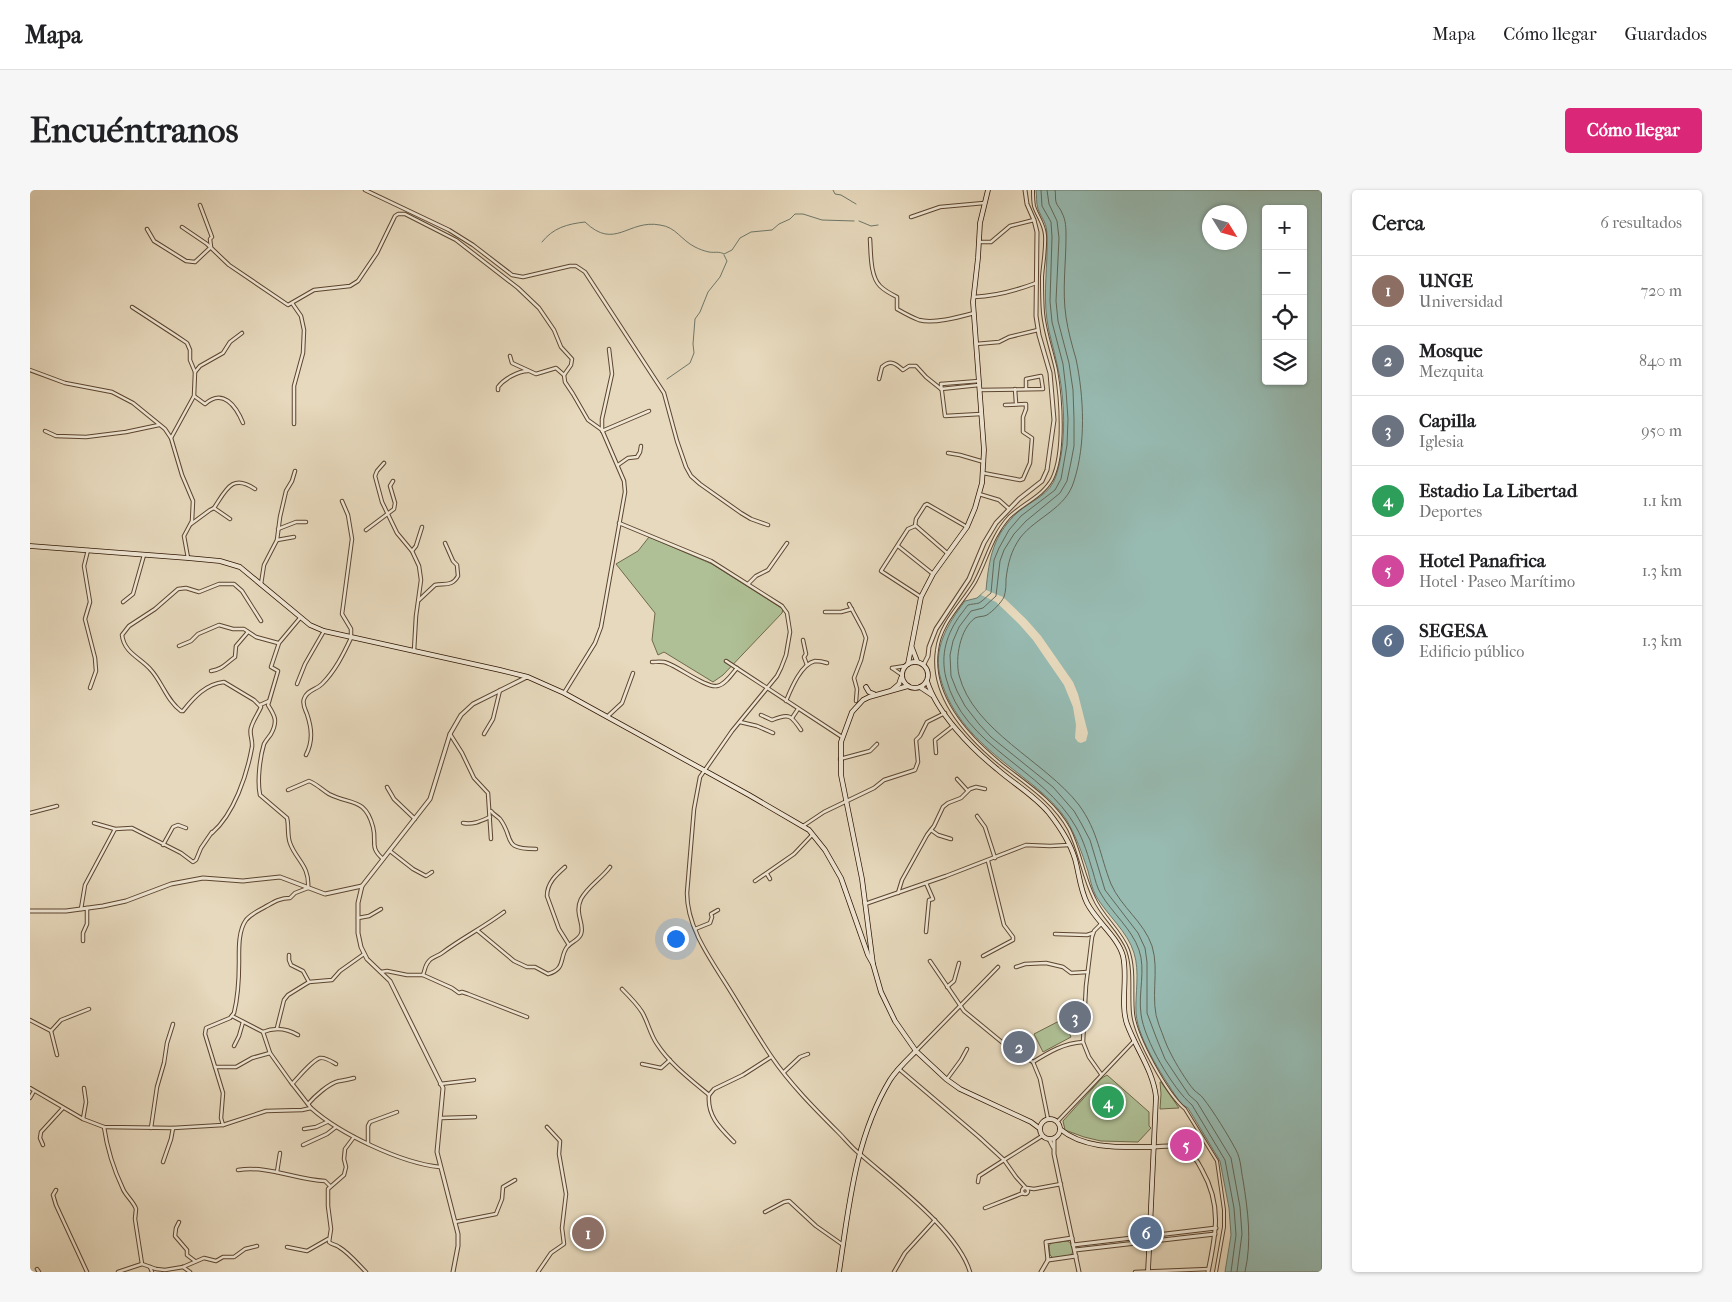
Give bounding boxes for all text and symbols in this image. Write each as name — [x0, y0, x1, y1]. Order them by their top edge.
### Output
text: Mapa — [25, 21, 82, 49]
text: Mapa — [1432, 24, 1475, 45]
text: Cómo llegar — [1503, 24, 1597, 45]
text: Guardados — [1625, 24, 1707, 45]
button: Cómo llegar — [1565, 108, 1702, 153]
text: Encuéntranos — [30, 110, 238, 151]
north arrow — [1202, 205, 1247, 250]
map controls — [1262, 205, 1307, 385]
button: + — [1262, 205, 1307, 250]
text: Cerca — [1372, 211, 1424, 235]
text: 6 resultados — [1600, 213, 1682, 232]
button: − — [1262, 250, 1307, 295]
text: UNGE — [1419, 270, 1473, 292]
text: 1 — [1385, 281, 1391, 300]
text: 720 m — [1641, 281, 1682, 300]
text: Universidad — [1419, 292, 1503, 311]
button: locate — [1262, 295, 1307, 340]
button: layers — [1262, 340, 1307, 385]
text: Mosque — [1419, 340, 1483, 362]
text: 2 — [1384, 351, 1392, 370]
text: 840 m — [1639, 351, 1682, 370]
text: Mezquita — [1419, 362, 1484, 381]
text: Capilla — [1419, 410, 1476, 432]
text: 3 — [1385, 421, 1391, 440]
text: 950 m — [1641, 421, 1682, 440]
text: Iglesia — [1419, 432, 1464, 451]
text: Estadio La Libertad — [1419, 480, 1577, 502]
text: 4 — [1383, 491, 1393, 510]
text: 1.1 km — [1643, 491, 1682, 510]
text: Deportes — [1419, 502, 1482, 521]
text: Hotel Panafrica — [1419, 550, 1546, 572]
text: 5 — [1385, 561, 1391, 580]
text: 1.3 km — [1642, 561, 1682, 580]
text: Hotel · Paseo Marítimo — [1419, 572, 1575, 591]
text: SEGESA — [1419, 620, 1488, 642]
text: 6 — [1384, 631, 1392, 650]
text: 1.3 km — [1642, 631, 1682, 650]
text: Edificio público — [1419, 642, 1524, 661]
your location — [663, 926, 689, 952]
pin: 3 — [1059, 998, 1091, 1036]
pin: 2 — [1003, 1028, 1035, 1066]
pin: 4 — [1092, 1083, 1124, 1121]
pin: 5 — [1170, 1126, 1202, 1164]
pin: 1 — [572, 1214, 604, 1252]
pin: 6 — [1130, 1214, 1162, 1252]

